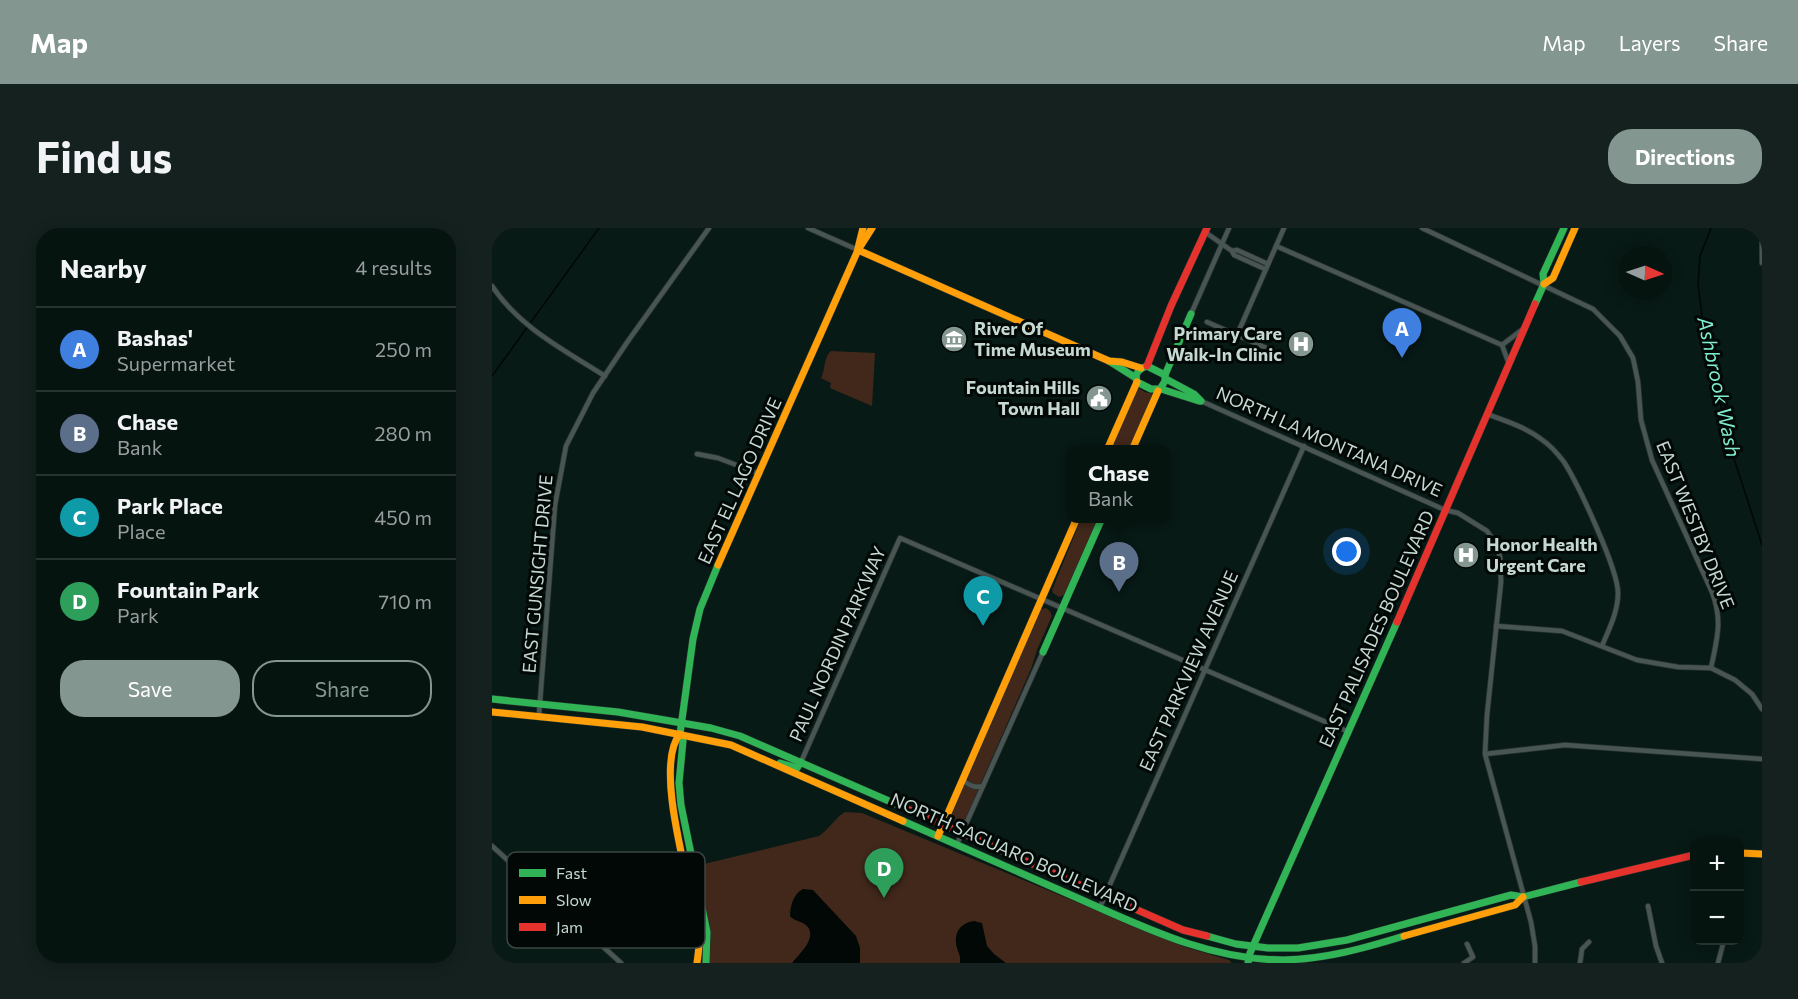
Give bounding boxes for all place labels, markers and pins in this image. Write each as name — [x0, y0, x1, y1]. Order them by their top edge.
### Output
pin: A — [1382, 308, 1422, 358]
place label: River Of Time Museum — [974, 317, 1091, 360]
place label: Primary Care Walk-In Clinic — [1166, 322, 1282, 365]
museum icon: River Of Time Museum — [939, 324, 969, 354]
hospital icon: Primary Care Walk-In Clinic — [1286, 329, 1316, 359]
place label: Fountain Hills Town Hall — [966, 376, 1080, 419]
public building icon: Fountain Hills Town Hall — [1084, 383, 1114, 413]
place label: Honor Health Urgent Care — [1486, 533, 1598, 576]
hospital icon: Honor Health Urgent Care — [1451, 540, 1481, 570]
pin: B — [1100, 542, 1138, 592]
pin: C — [964, 576, 1002, 626]
pin: D — [864, 848, 904, 898]

